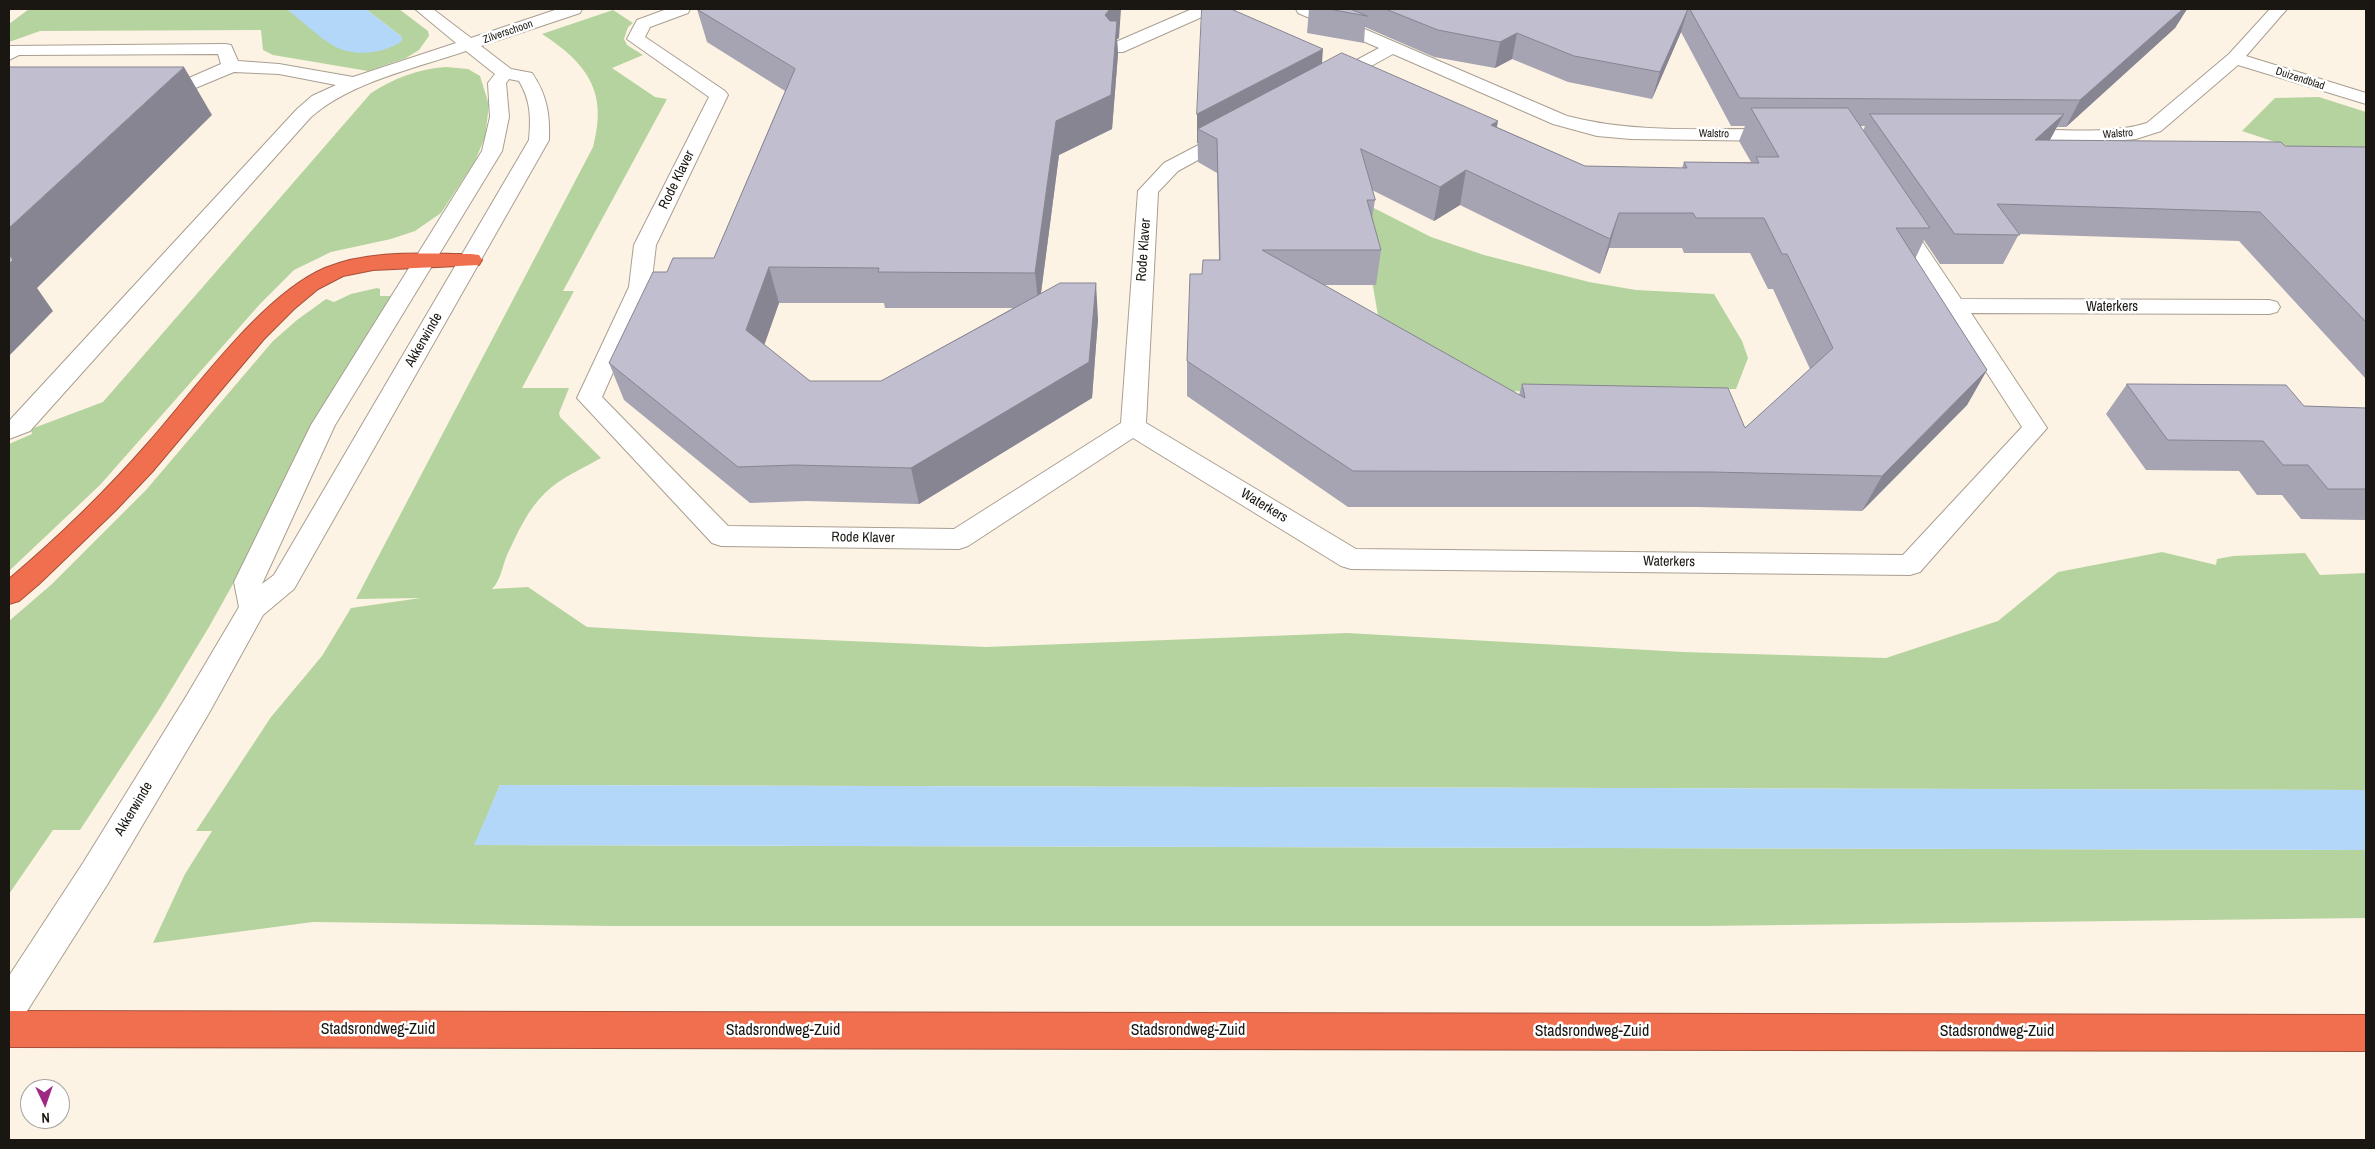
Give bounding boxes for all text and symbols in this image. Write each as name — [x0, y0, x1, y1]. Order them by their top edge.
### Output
street label: Zilverschoon — [481, 17, 535, 47]
street label: Duizendblad — [2274, 65, 2326, 93]
street label: Walstro — [2102, 126, 2134, 142]
street label: Walstro — [1699, 127, 1729, 141]
street label: Rode Klaver — [656, 148, 698, 212]
street label: Rode Klaver — [1133, 218, 1155, 282]
street label: Waterkers — [2086, 299, 2138, 315]
street label: Akkerwinde — [402, 310, 446, 370]
street label: Waterkers — [1237, 485, 1291, 527]
street label: Rode Klaver — [831, 529, 895, 547]
street label: Waterkers — [1643, 553, 1695, 571]
street label: Akkerwinde — [111, 779, 157, 839]
street label: Stadsrondweg-Zuid — [321, 1020, 435, 1040]
street label: Stadsrondweg-Zuid — [726, 1021, 840, 1041]
street label: Stadsrondweg-Zuid — [1131, 1021, 1245, 1041]
street label: Stadsrondweg-Zuid — [1535, 1022, 1649, 1042]
street label: Stadsrondweg-Zuid — [1940, 1022, 2054, 1042]
north arrow — [20, 1079, 70, 1129]
text: N — [41, 1109, 50, 1127]

